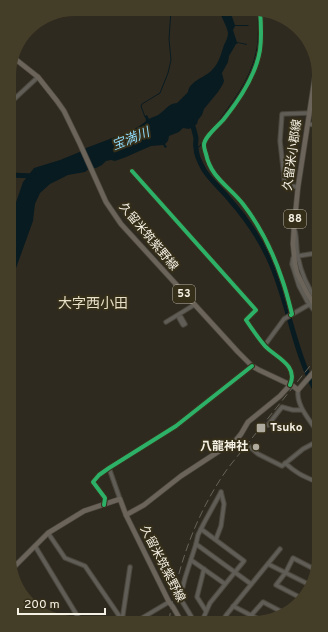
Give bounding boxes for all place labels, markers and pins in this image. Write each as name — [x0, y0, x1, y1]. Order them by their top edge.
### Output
place label: Tsuko — [270, 420, 303, 436]
marker: Tsuko — [255, 422, 267, 434]
place label: 八龍神社 — [200, 439, 248, 455]
marker: 八龍神社 — [251, 442, 261, 452]

